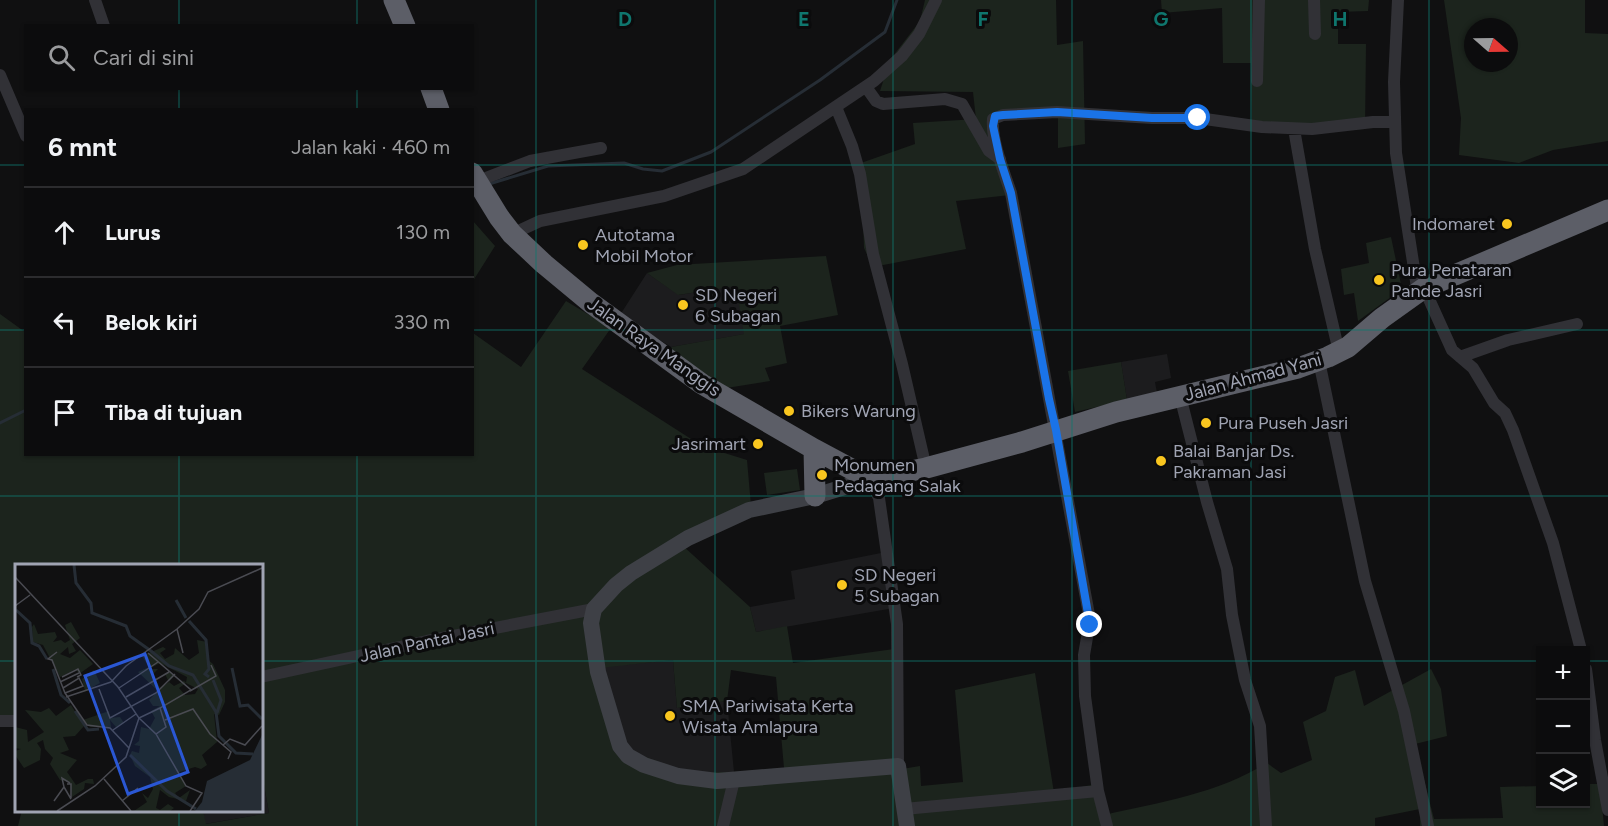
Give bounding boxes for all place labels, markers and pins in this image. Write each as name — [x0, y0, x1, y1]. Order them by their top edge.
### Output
place label: Indomaret — [1412, 213, 1495, 235]
marker: Indomaret — [1500, 217, 1514, 231]
place label: Autotama Mobil Motor — [595, 224, 693, 267]
marker: Autotama Mobil Motor — [576, 238, 590, 252]
place label: Pura Penataran Pande Jasri — [1391, 259, 1512, 302]
marker: Pura Penataran Pande Jasri — [1372, 273, 1386, 287]
place label: SD Negeri 6 Subagan — [695, 284, 780, 327]
marker: SD Negeri 6 Subagan — [676, 298, 690, 312]
place label: Bikers Warung — [801, 400, 916, 422]
marker: Bikers Warung — [782, 404, 796, 418]
place label: Pura Puseh Jasri — [1218, 412, 1348, 434]
marker: Pura Puseh Jasri — [1199, 416, 1213, 430]
place label: Jasrimart — [672, 433, 746, 455]
marker: Jasrimart — [751, 437, 765, 451]
place label: Balai Banjar Ds. Pakraman Jasi — [1173, 440, 1294, 483]
place label: Monumen Pedagang Salak — [834, 454, 961, 497]
marker: Balai Banjar Ds. Pakraman Jasi — [1154, 454, 1168, 468]
marker: Monumen Pedagang Salak — [815, 468, 829, 482]
place label: SD Negeri 5 Subagan — [854, 564, 939, 607]
marker: SD Negeri 5 Subagan — [835, 578, 849, 592]
place label: SMA Pariwisata Kerta Wisata Amlapura — [682, 695, 854, 738]
marker: SMA Pariwisata Kerta Wisata Amlapura — [663, 709, 677, 723]

